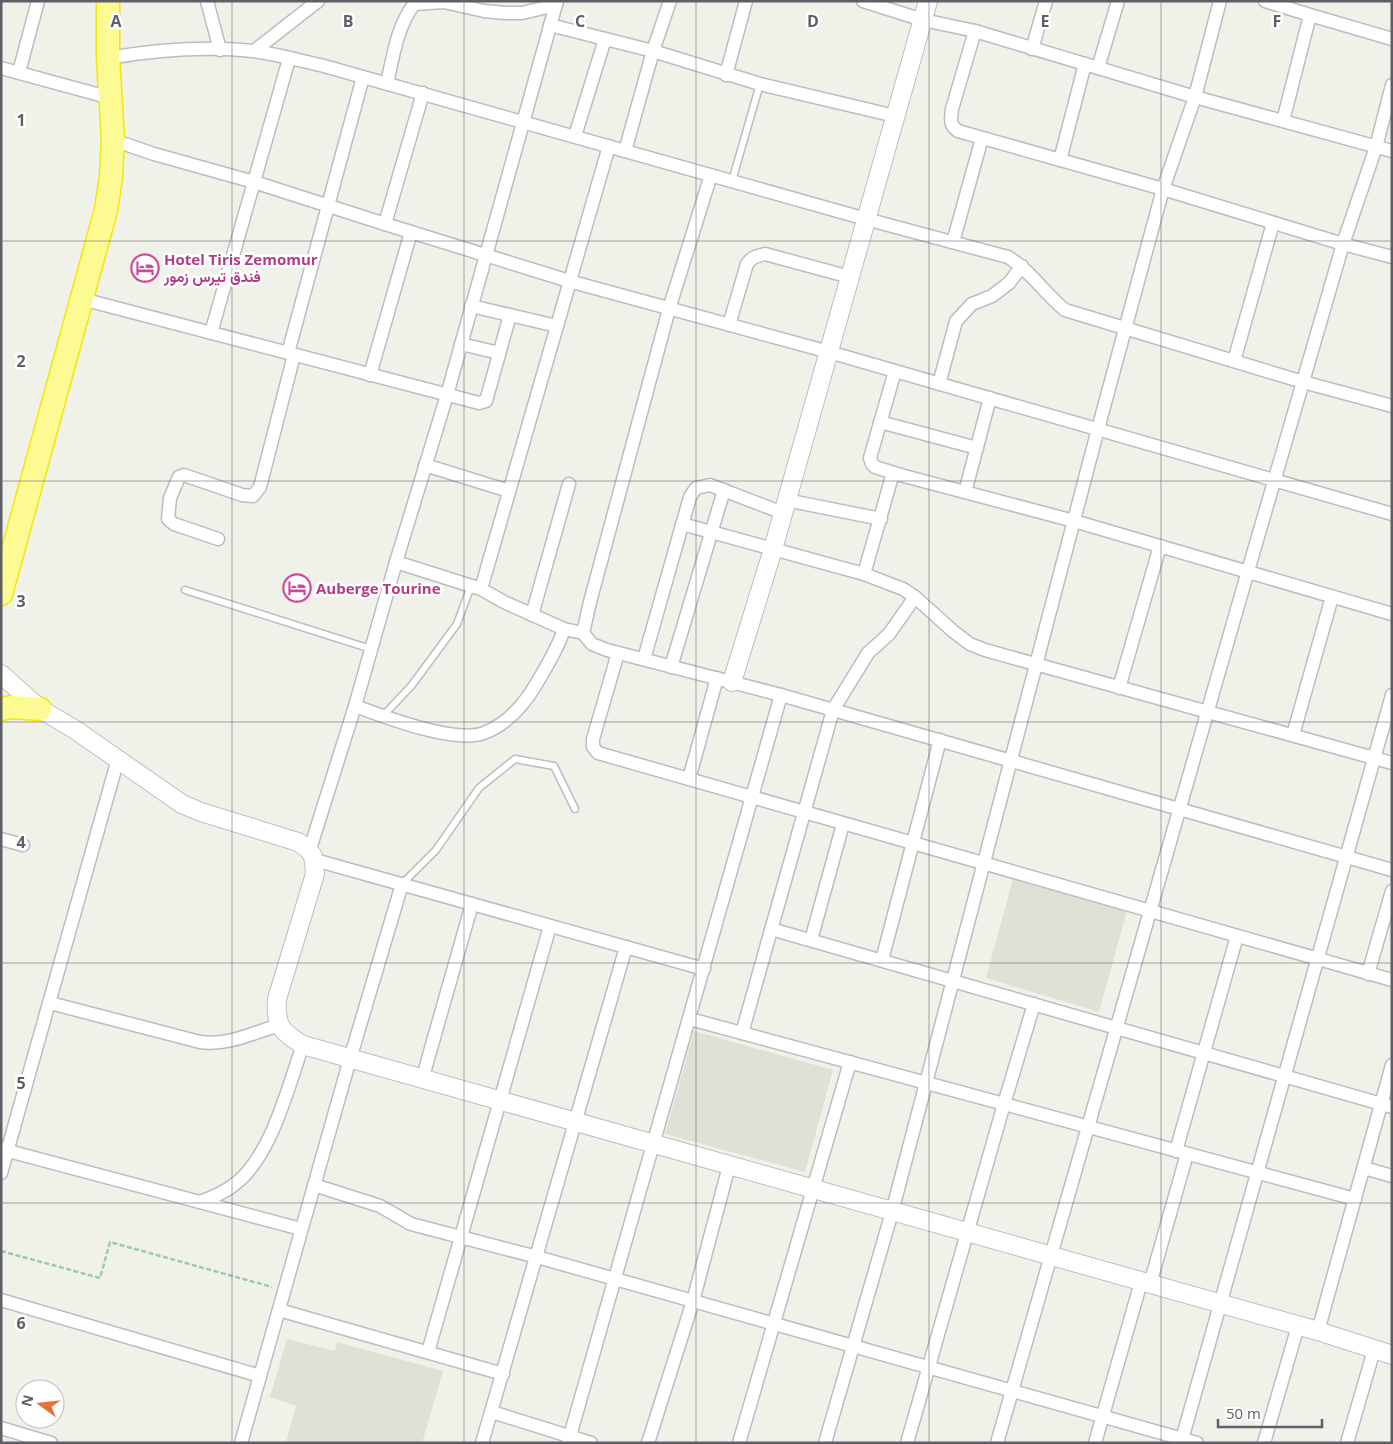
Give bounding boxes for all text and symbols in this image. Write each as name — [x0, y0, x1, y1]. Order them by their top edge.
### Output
text: A — [110, 10, 122, 32]
text: B — [343, 10, 353, 32]
text: C — [575, 10, 585, 32]
text: D — [807, 10, 819, 32]
text: E — [1041, 10, 1050, 32]
text: F — [1273, 10, 1281, 32]
text: 1 — [16, 109, 26, 131]
place label: Hotel Tiris Zemomur فندق تيرس زمور — [163, 249, 318, 286]
hotel icon: Hotel Tiris Zemomur فندق تيرس زمور — [130, 253, 160, 283]
text: 2 — [16, 350, 26, 372]
hotel icon: Auberge Tourine — [282, 573, 312, 603]
place label: Auberge Tourine — [316, 578, 441, 598]
text: 3 — [16, 590, 26, 612]
text: 4 — [16, 831, 26, 853]
text: 5 — [16, 1072, 26, 1094]
text: 6 — [16, 1312, 26, 1334]
north arrow — [15, 1379, 65, 1429]
text: N — [16, 1393, 38, 1408]
scale bar — [1218, 1396, 1322, 1428]
text: 50 m — [1226, 1403, 1261, 1423]

